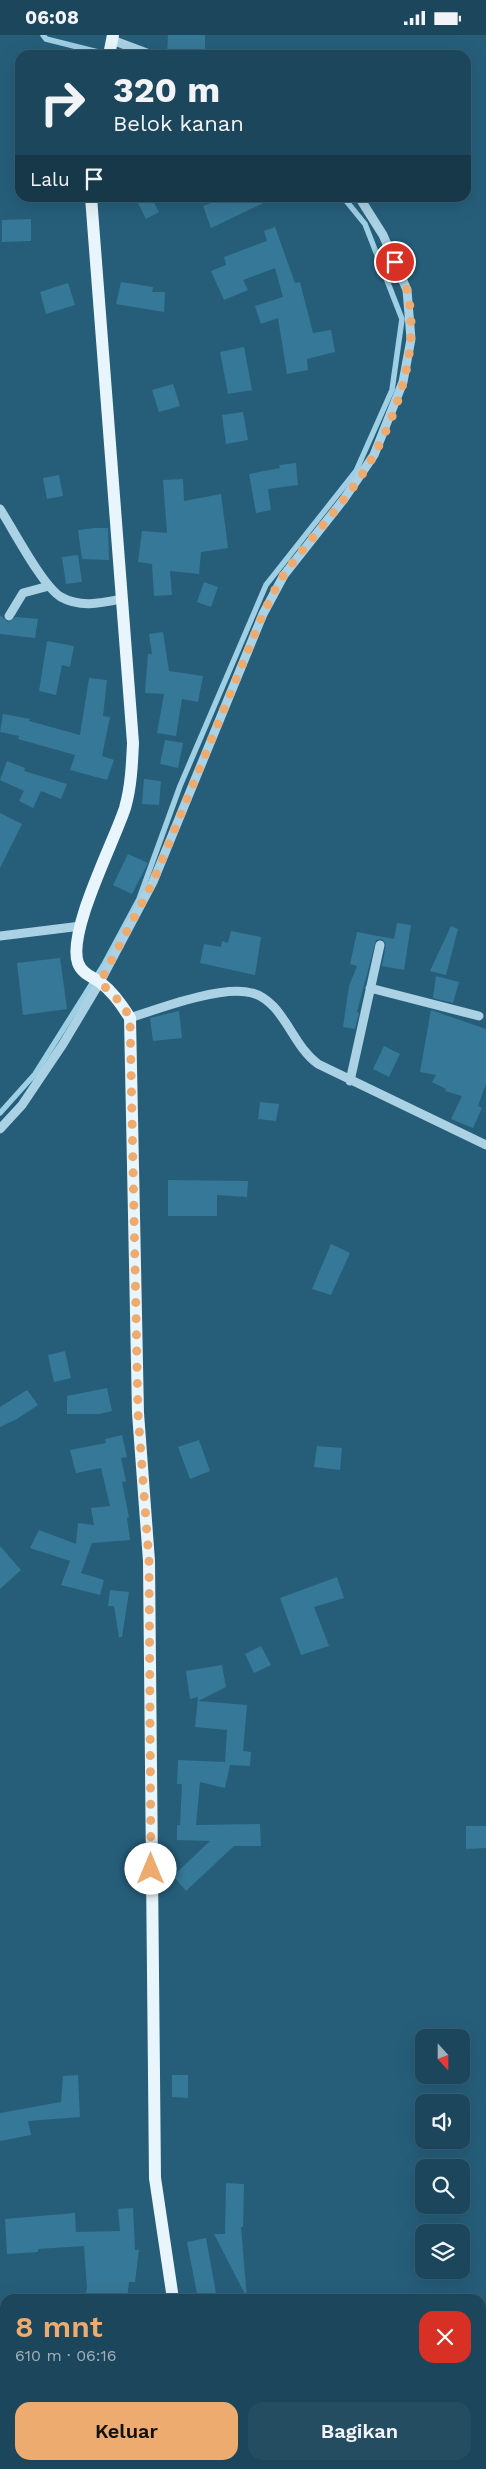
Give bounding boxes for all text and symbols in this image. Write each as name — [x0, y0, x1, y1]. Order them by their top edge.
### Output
text: 06:08 — [25, 6, 79, 29]
text: 320 m — [113, 69, 220, 111]
icon: right — [30, 70, 95, 135]
text: Belok kanan — [113, 111, 244, 136]
icon: arrive — [80, 165, 108, 193]
text: Lalu — [30, 168, 70, 191]
pin — [374, 241, 416, 283]
icon: arrive — [381, 248, 409, 276]
position arrow — [124, 1842, 176, 1894]
north arrow — [415, 2029, 470, 2084]
map controls — [415, 2029, 470, 2279]
button: sound — [415, 2094, 470, 2149]
button: search — [415, 2159, 470, 2214]
button: layers — [415, 2224, 470, 2279]
text: 8 mnt — [15, 2309, 103, 2344]
button: close — [419, 2311, 471, 2363]
text: 610 m · 06:16 — [15, 2346, 117, 2365]
button: Keluar — [15, 2402, 238, 2460]
button: Bagikan — [248, 2402, 471, 2460]

